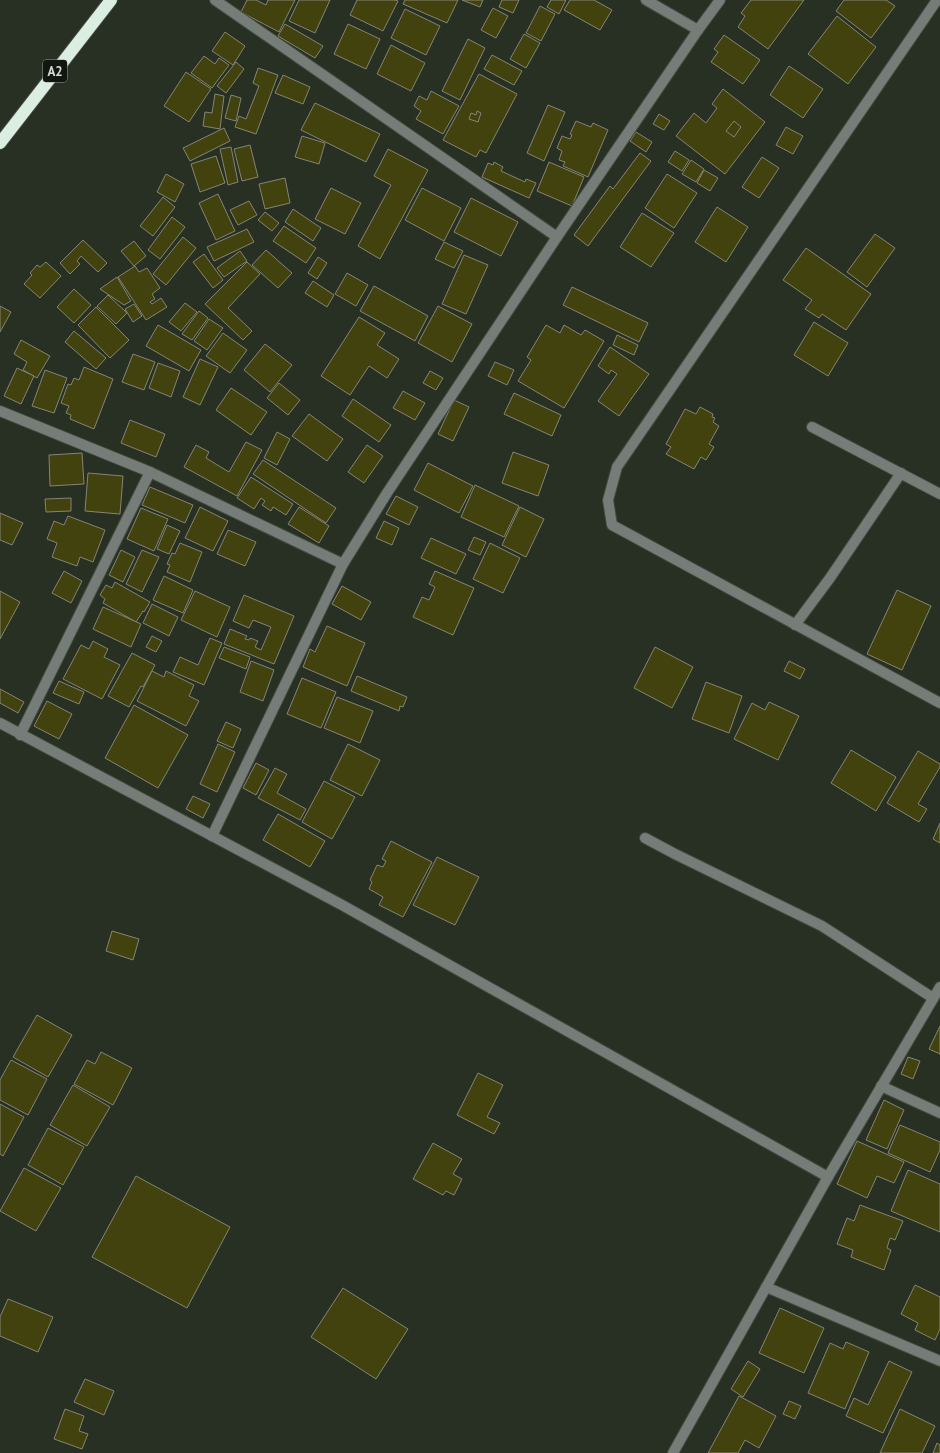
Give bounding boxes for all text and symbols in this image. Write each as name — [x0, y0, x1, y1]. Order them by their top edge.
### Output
road number: A2 — [43, 60, 67, 82]

